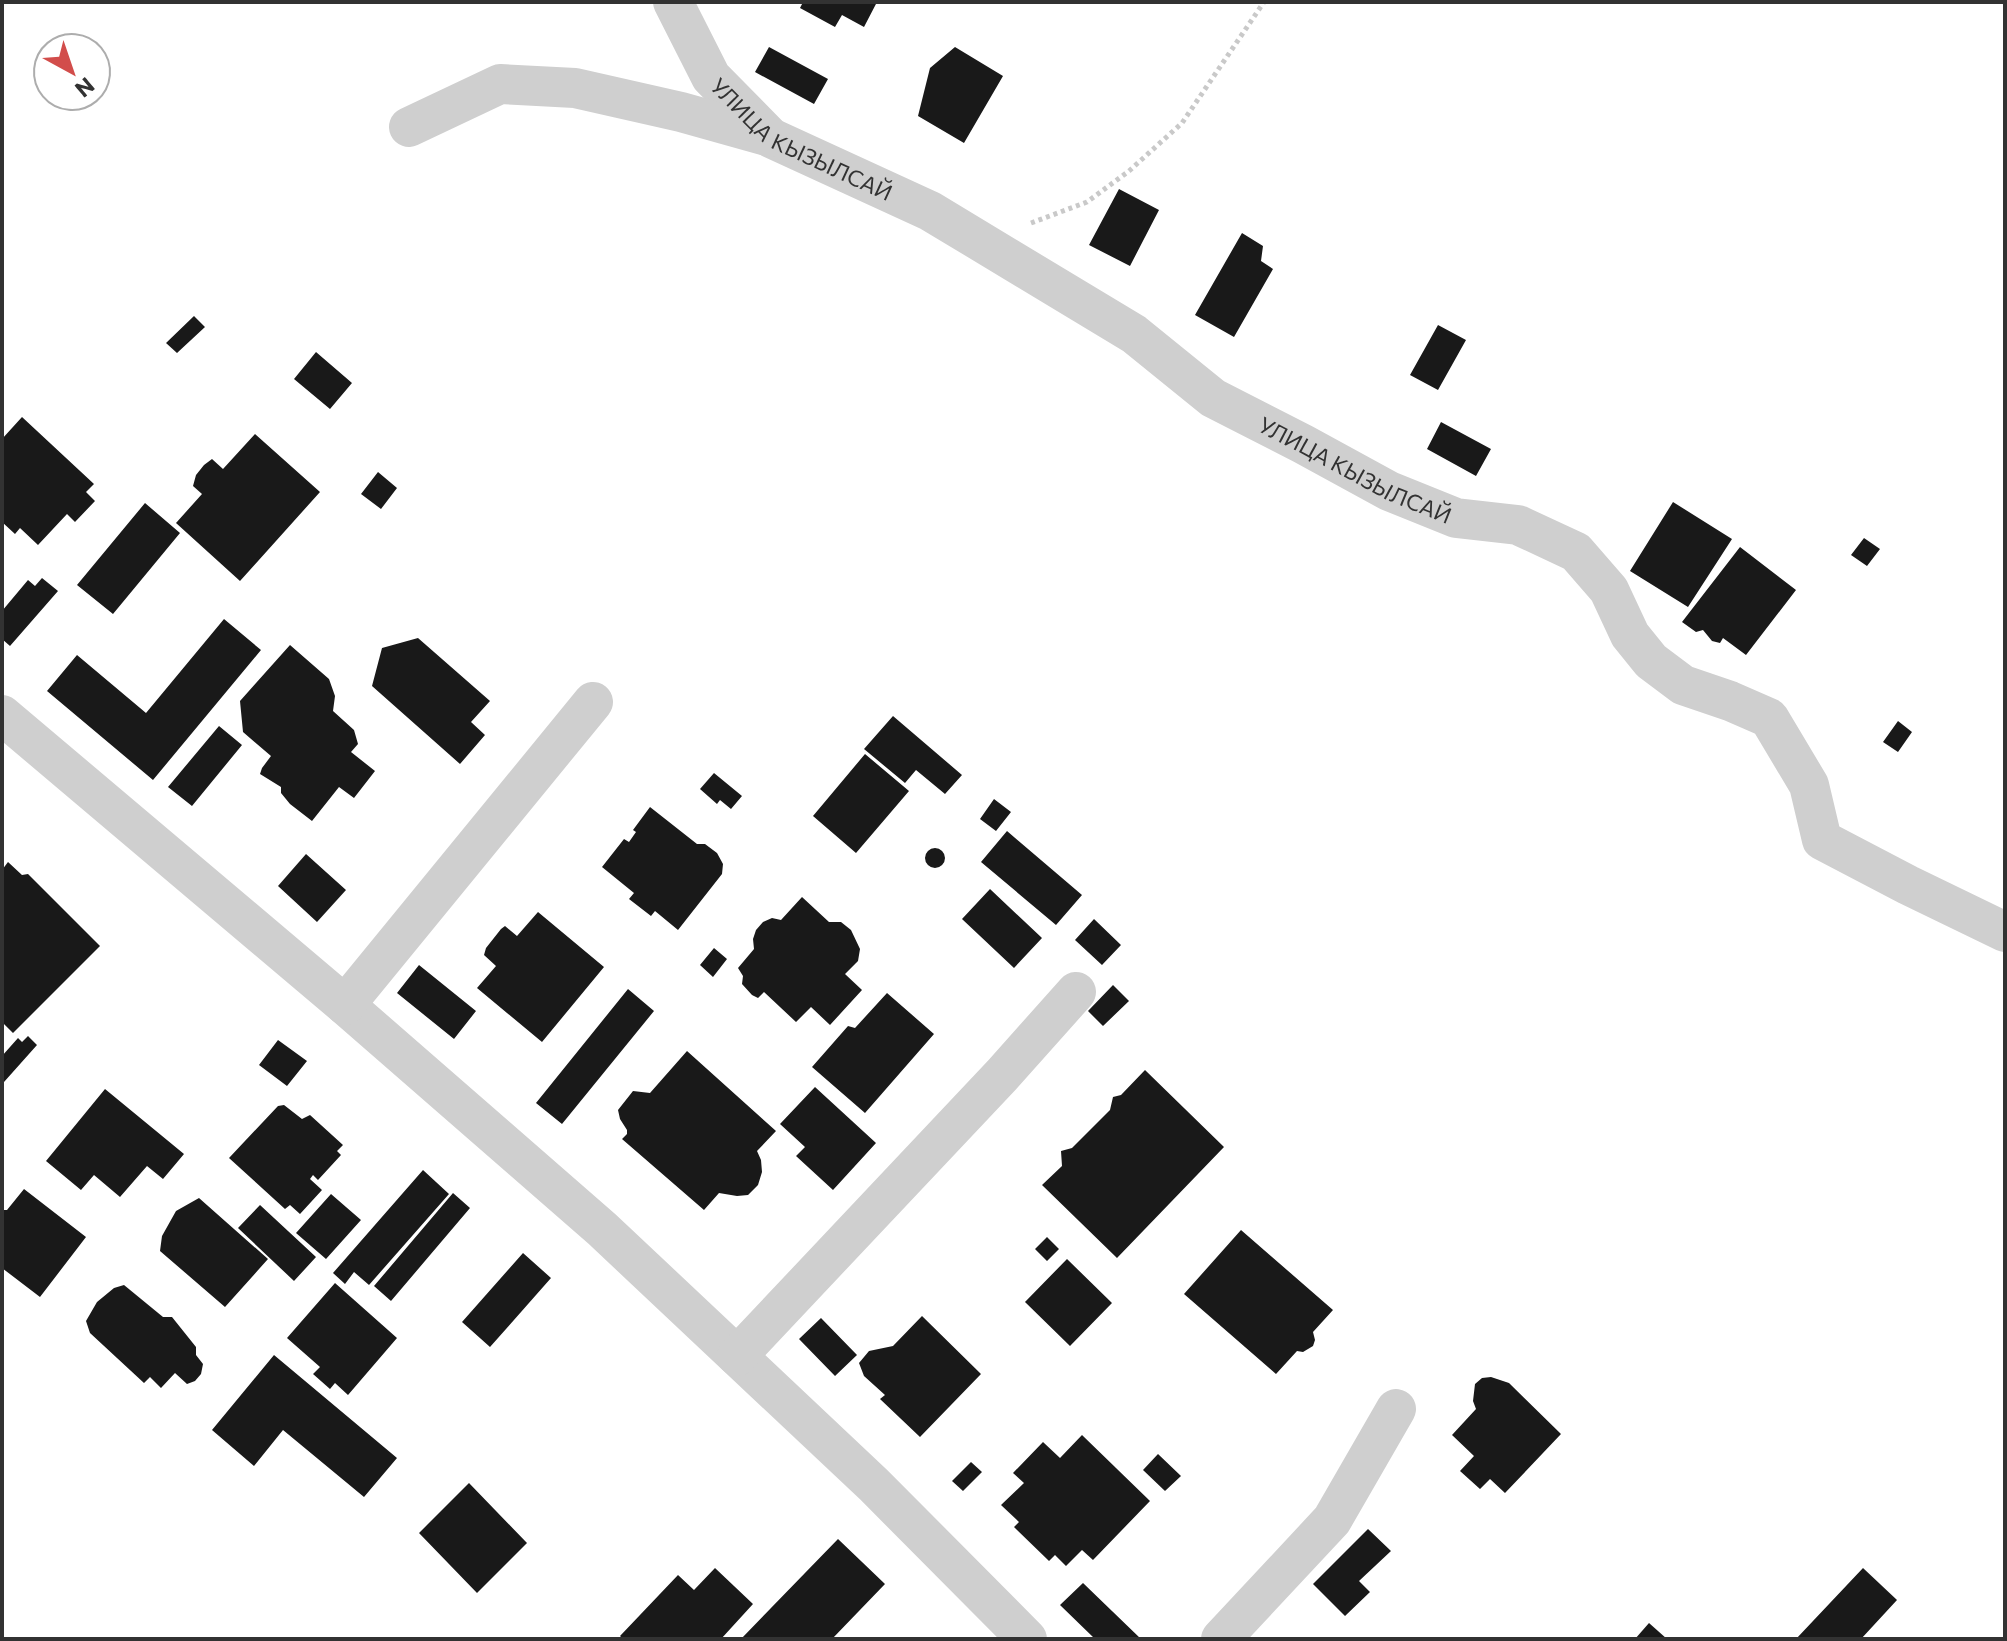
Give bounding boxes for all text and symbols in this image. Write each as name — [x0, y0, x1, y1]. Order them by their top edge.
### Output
north arrow — [32, 32, 112, 112]
text: N — [70, 72, 100, 103]
street label: УЛИЦА КЫЗЫЛСАЙ — [705, 72, 897, 206]
street label: УЛИЦА КЫЗЫЛСАЙ — [1254, 410, 1456, 528]

